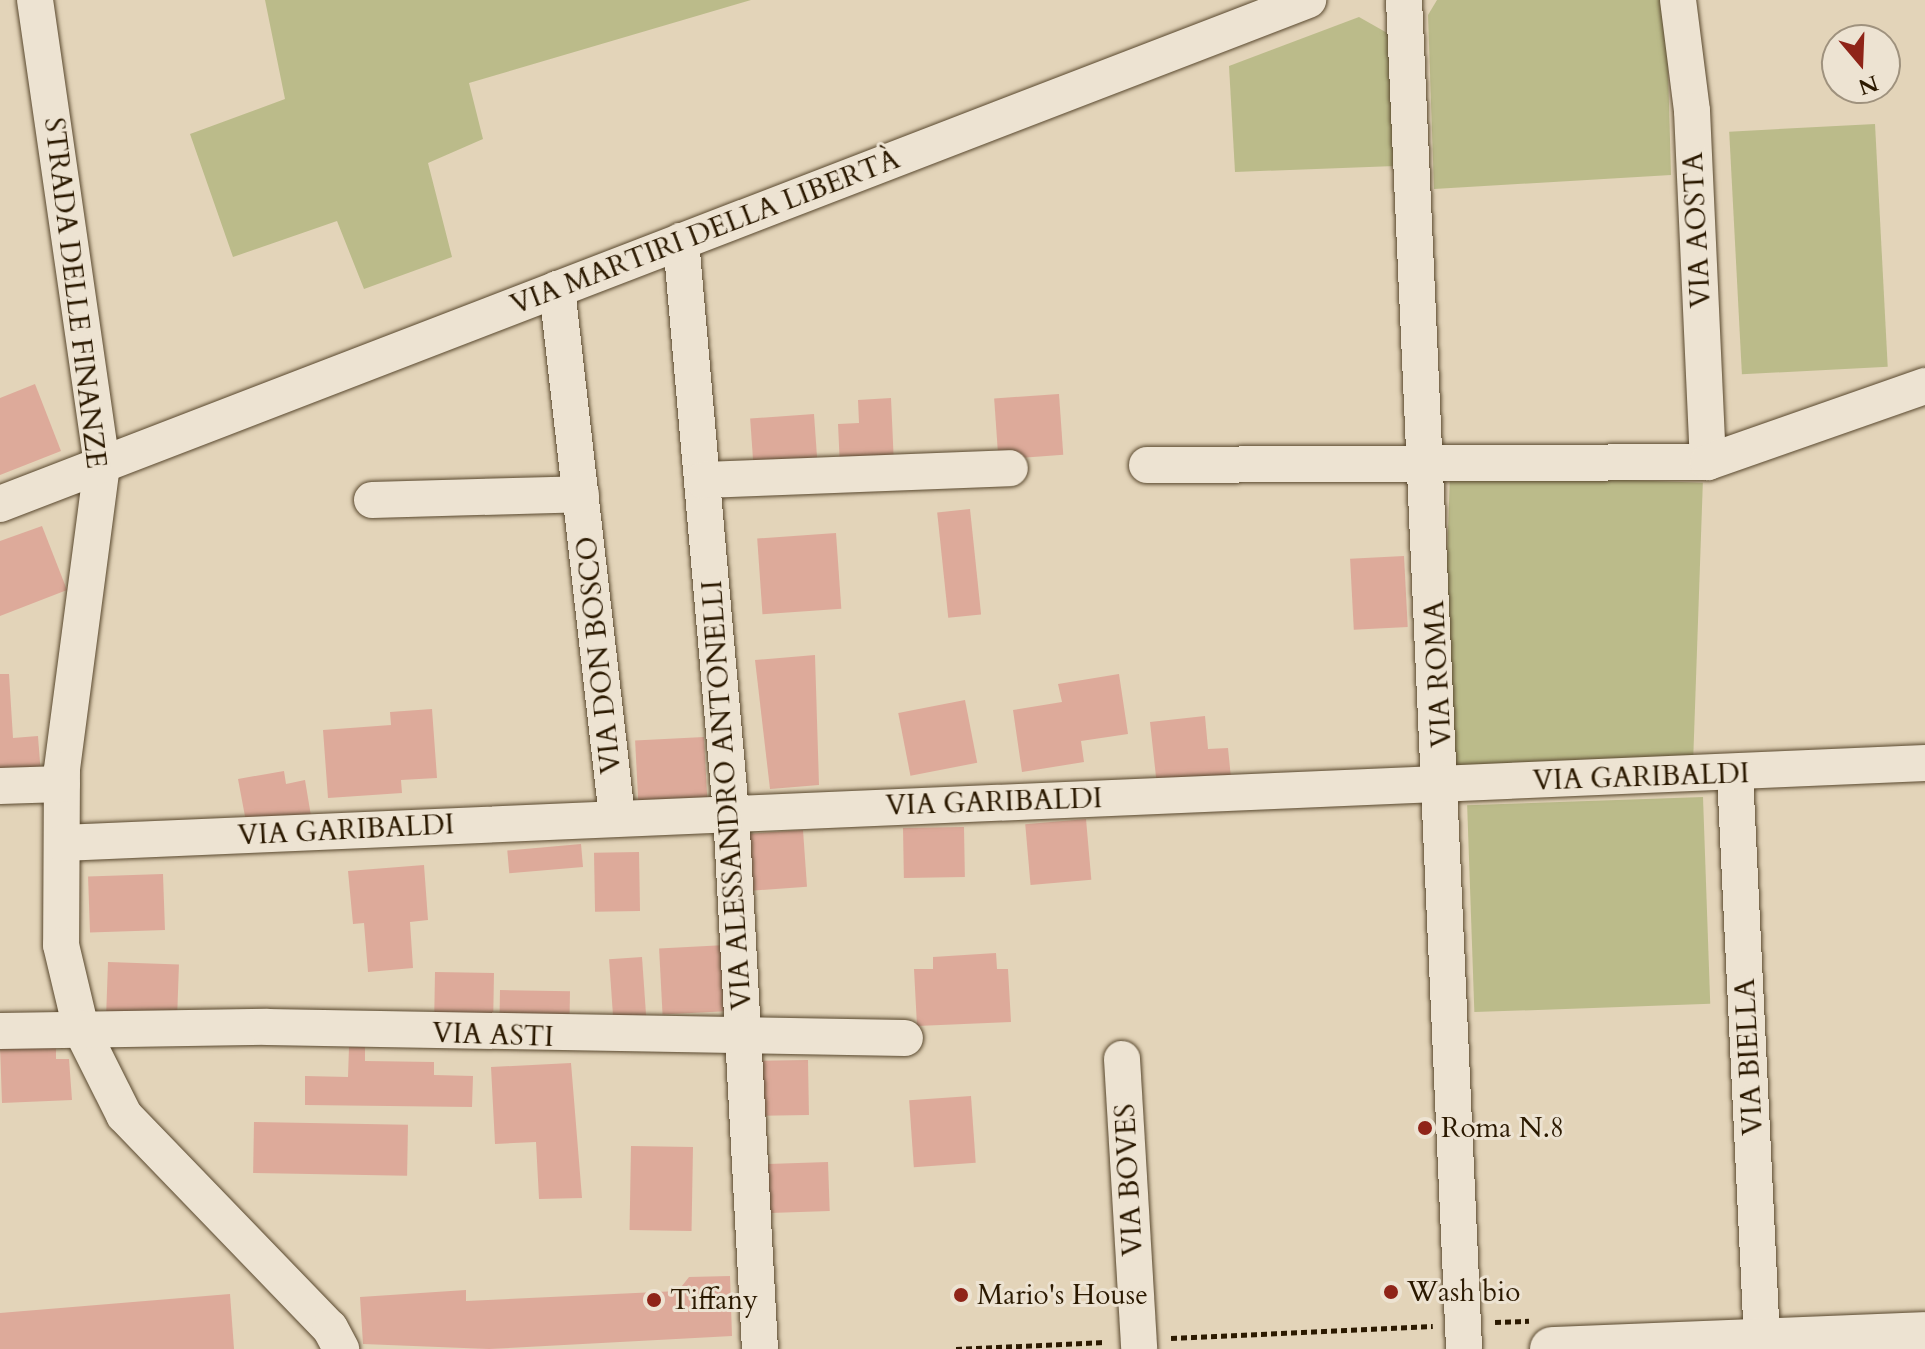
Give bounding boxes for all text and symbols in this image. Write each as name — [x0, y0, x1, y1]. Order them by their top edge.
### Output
north arrow — [1821, 24, 1901, 104]
text: N — [1854, 68, 1882, 102]
street label: STRADA DELLE FINANZE — [37, 116, 113, 470]
street label: VIA MARTIRI DELLA LIBERTÀ — [506, 142, 904, 322]
street label: VIA AOSTA — [1676, 151, 1718, 309]
street label: VIA DON BOSCO — [570, 535, 628, 775]
street label: VIA ALESSANDRO ANTONELLI — [695, 579, 759, 1011]
street label: VIA ROMA — [1417, 599, 1459, 749]
street label: VIA GARIBALDI — [1532, 756, 1750, 798]
street label: VIA GARIBALDI — [885, 781, 1103, 823]
street label: VIA GARIBALDI — [237, 808, 455, 852]
street label: VIA BIELLA — [1728, 978, 1770, 1136]
street label: VIA ASTI — [432, 1016, 554, 1054]
street label: VIA BOVES — [1108, 1103, 1150, 1257]
place label: Roma N.8 — [1441, 1111, 1564, 1145]
marker: Roma N.8 — [1416, 1119, 1434, 1137]
place label: Wash bio — [1407, 1275, 1520, 1309]
place label: Mario's House — [977, 1278, 1148, 1312]
place label: Tiffany — [670, 1283, 758, 1317]
marker: Wash bio — [1382, 1283, 1400, 1301]
marker: Mario's House — [952, 1286, 970, 1304]
marker: Tiffany — [645, 1291, 663, 1309]

